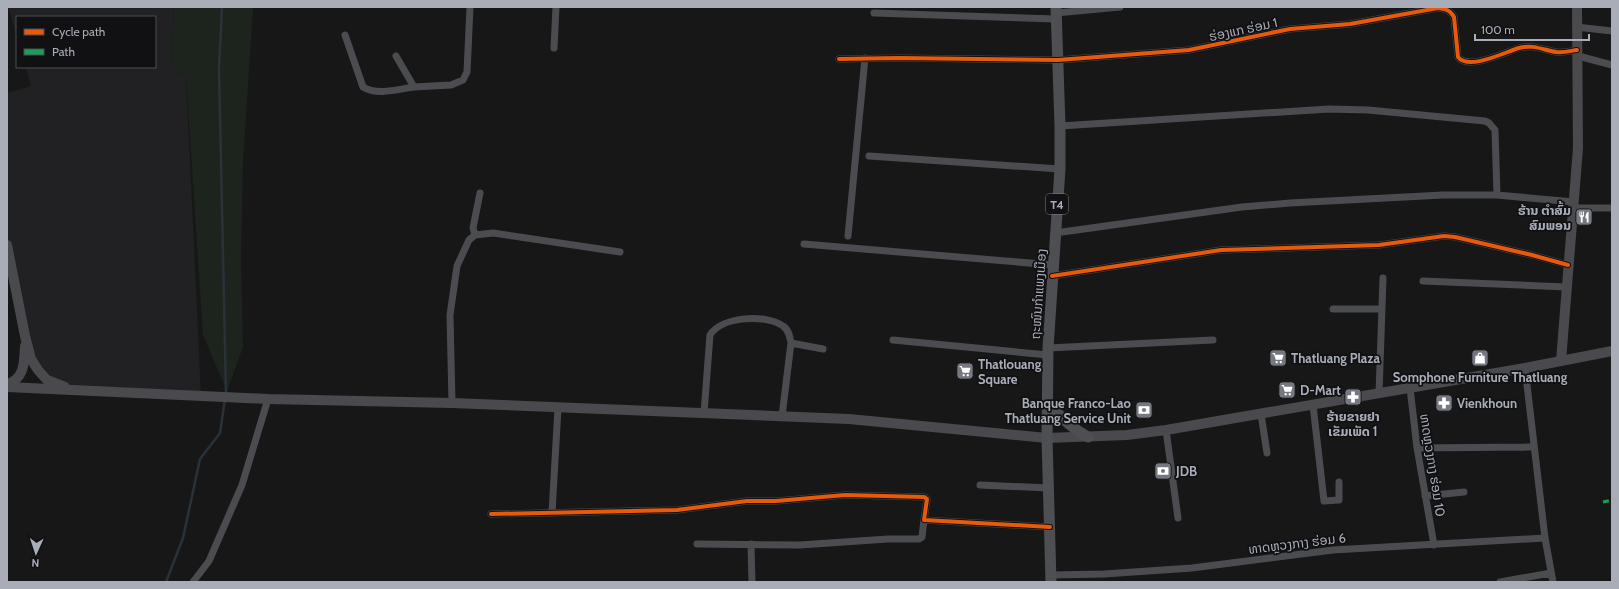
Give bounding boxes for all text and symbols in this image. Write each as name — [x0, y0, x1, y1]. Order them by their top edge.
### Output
street label: ຮ່ອງແກ ຮ່ອມ 1 — [1207, 14, 1279, 44]
legend — [16, 16, 156, 68]
scale bar — [1475, 16, 1589, 42]
text: 100 m — [1481, 22, 1515, 37]
text: Cycle path — [52, 24, 105, 39]
text: Path — [52, 44, 75, 59]
road number: T4 — [1046, 194, 1068, 214]
place label: ຮ້ານ ຕຳສົ້ມ ສົມພອນ — [1518, 201, 1571, 233]
restaurant icon: ຮ້ານ ຕຳສົ້ມ ສົມພອນ — [1574, 207, 1594, 227]
street label: ຖະໜົນກຳແພງເມືອງ — [1027, 248, 1049, 340]
supermarket icon: Thatluang Plaza — [1268, 348, 1288, 368]
shop icon: Somphone Furniture Thatluang — [1470, 348, 1490, 368]
place label: Thatluang Plaza — [1291, 350, 1380, 366]
place label: Thatlouang Square — [978, 356, 1042, 387]
supermarket icon: Thatlouang Square — [955, 361, 975, 381]
place label: Somphone Furniture Thatluang — [1393, 369, 1568, 385]
supermarket icon: D-Mart — [1277, 380, 1297, 400]
place label: D-Mart — [1300, 382, 1341, 398]
pharmacy icon: ຮ້າຍຂາຍຢາ ເຂັມເພັດ 1 — [1343, 387, 1363, 407]
pharmacy icon: Vienkhoun — [1434, 393, 1454, 413]
place label: Banque Franco-Lao Thatluang Service Unit — [1005, 395, 1132, 426]
place label: Vienkhoun — [1457, 395, 1517, 411]
bank icon: Banque Franco-Lao Thatluang Service Unit — [1134, 400, 1154, 420]
place label: ຮ້າຍຂາຍຢາ ເຂັມເພັດ 1 — [1326, 408, 1380, 439]
street label: ທາດຫຼວງກາງ ຮ່ອມ 10 — [1417, 412, 1449, 518]
bank icon: JDB — [1153, 461, 1173, 481]
place label: JDB — [1175, 463, 1197, 479]
street label: ທາດຫຼວງກາງ ຮ່ອມ 6 — [1247, 529, 1347, 557]
north arrow — [16, 533, 56, 573]
text: N — [31, 556, 40, 570]

